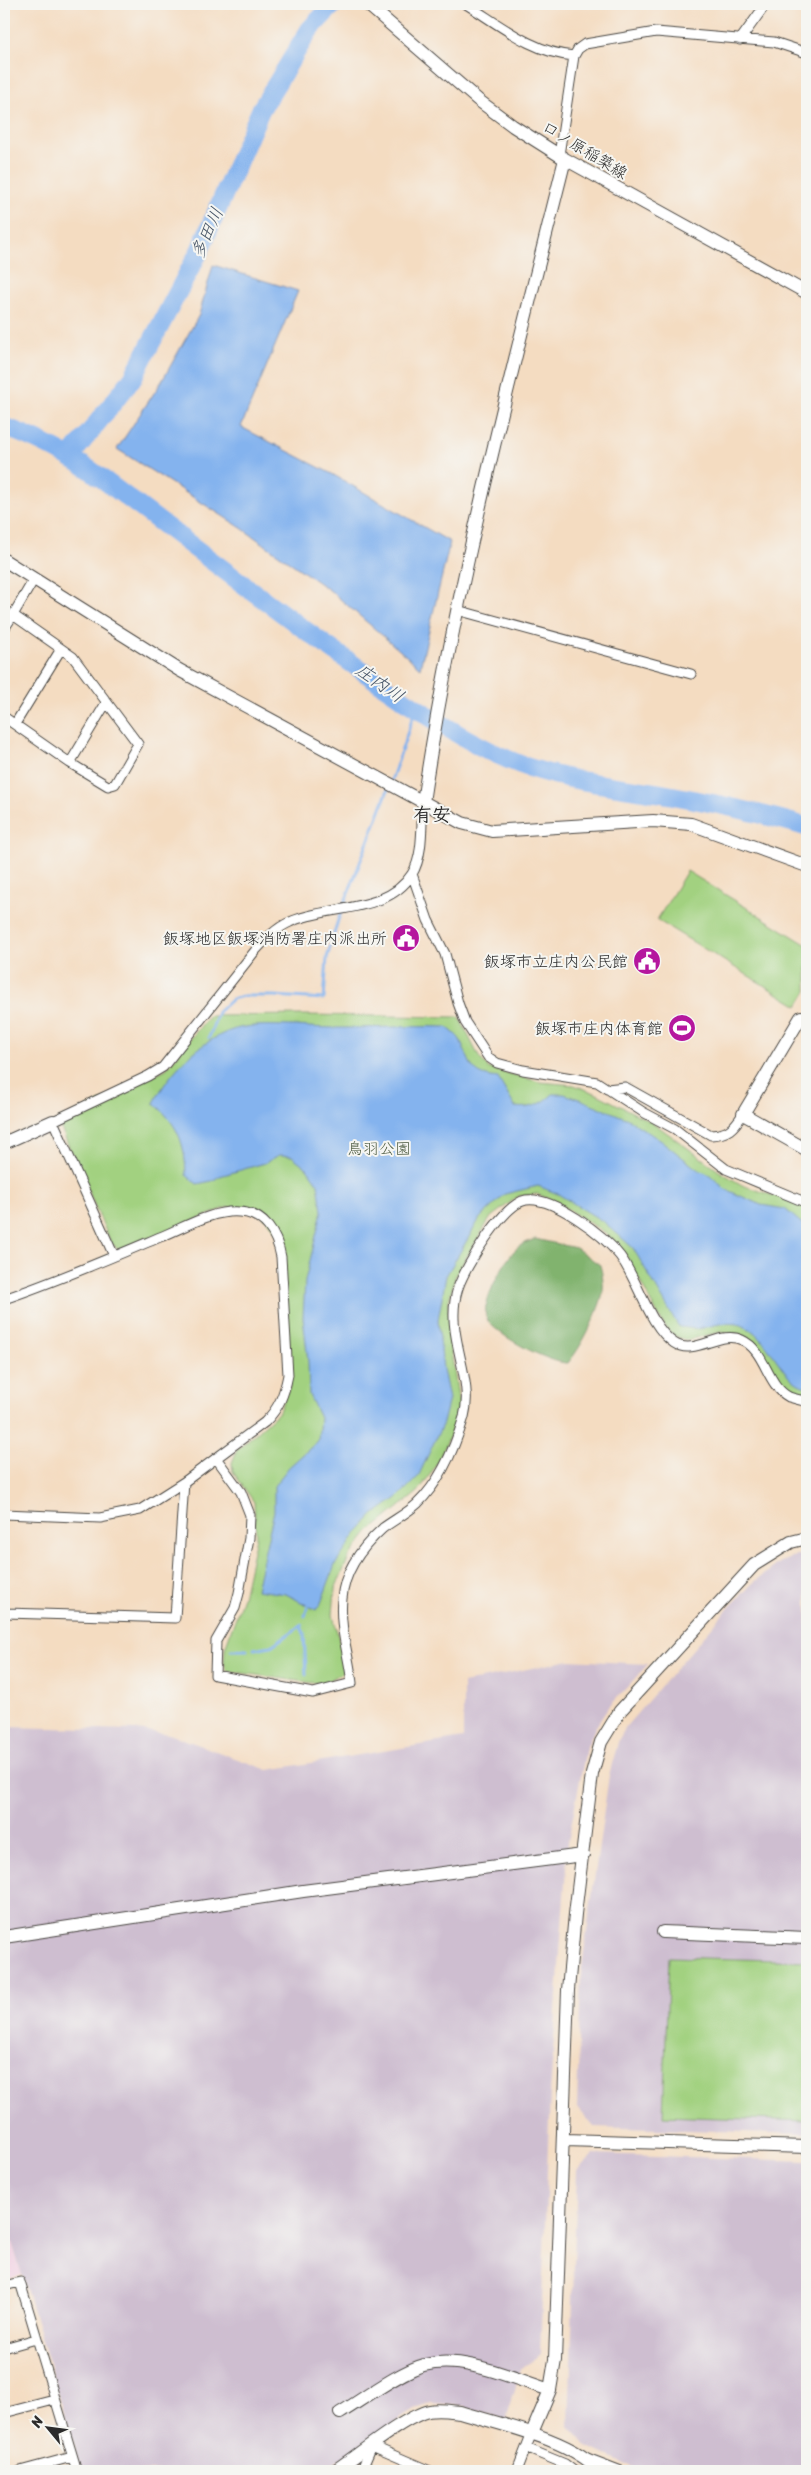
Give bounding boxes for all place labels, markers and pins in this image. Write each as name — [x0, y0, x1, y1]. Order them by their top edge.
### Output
public building icon: 飯塚地区飯塚消防署庄内派出所 — [391, 923, 421, 953]
place label: 飯塚地区飯塚消防署庄内派出所 — [163, 924, 387, 953]
public building icon: 飯塚市立庄内公民館 — [632, 946, 662, 976]
place label: 飯塚市立庄内公民館 — [484, 947, 628, 976]
sports icon: 飯塚市庄内体育館 — [667, 1013, 697, 1043]
place label: 飯塚市庄内体育館 — [535, 1014, 663, 1043]

